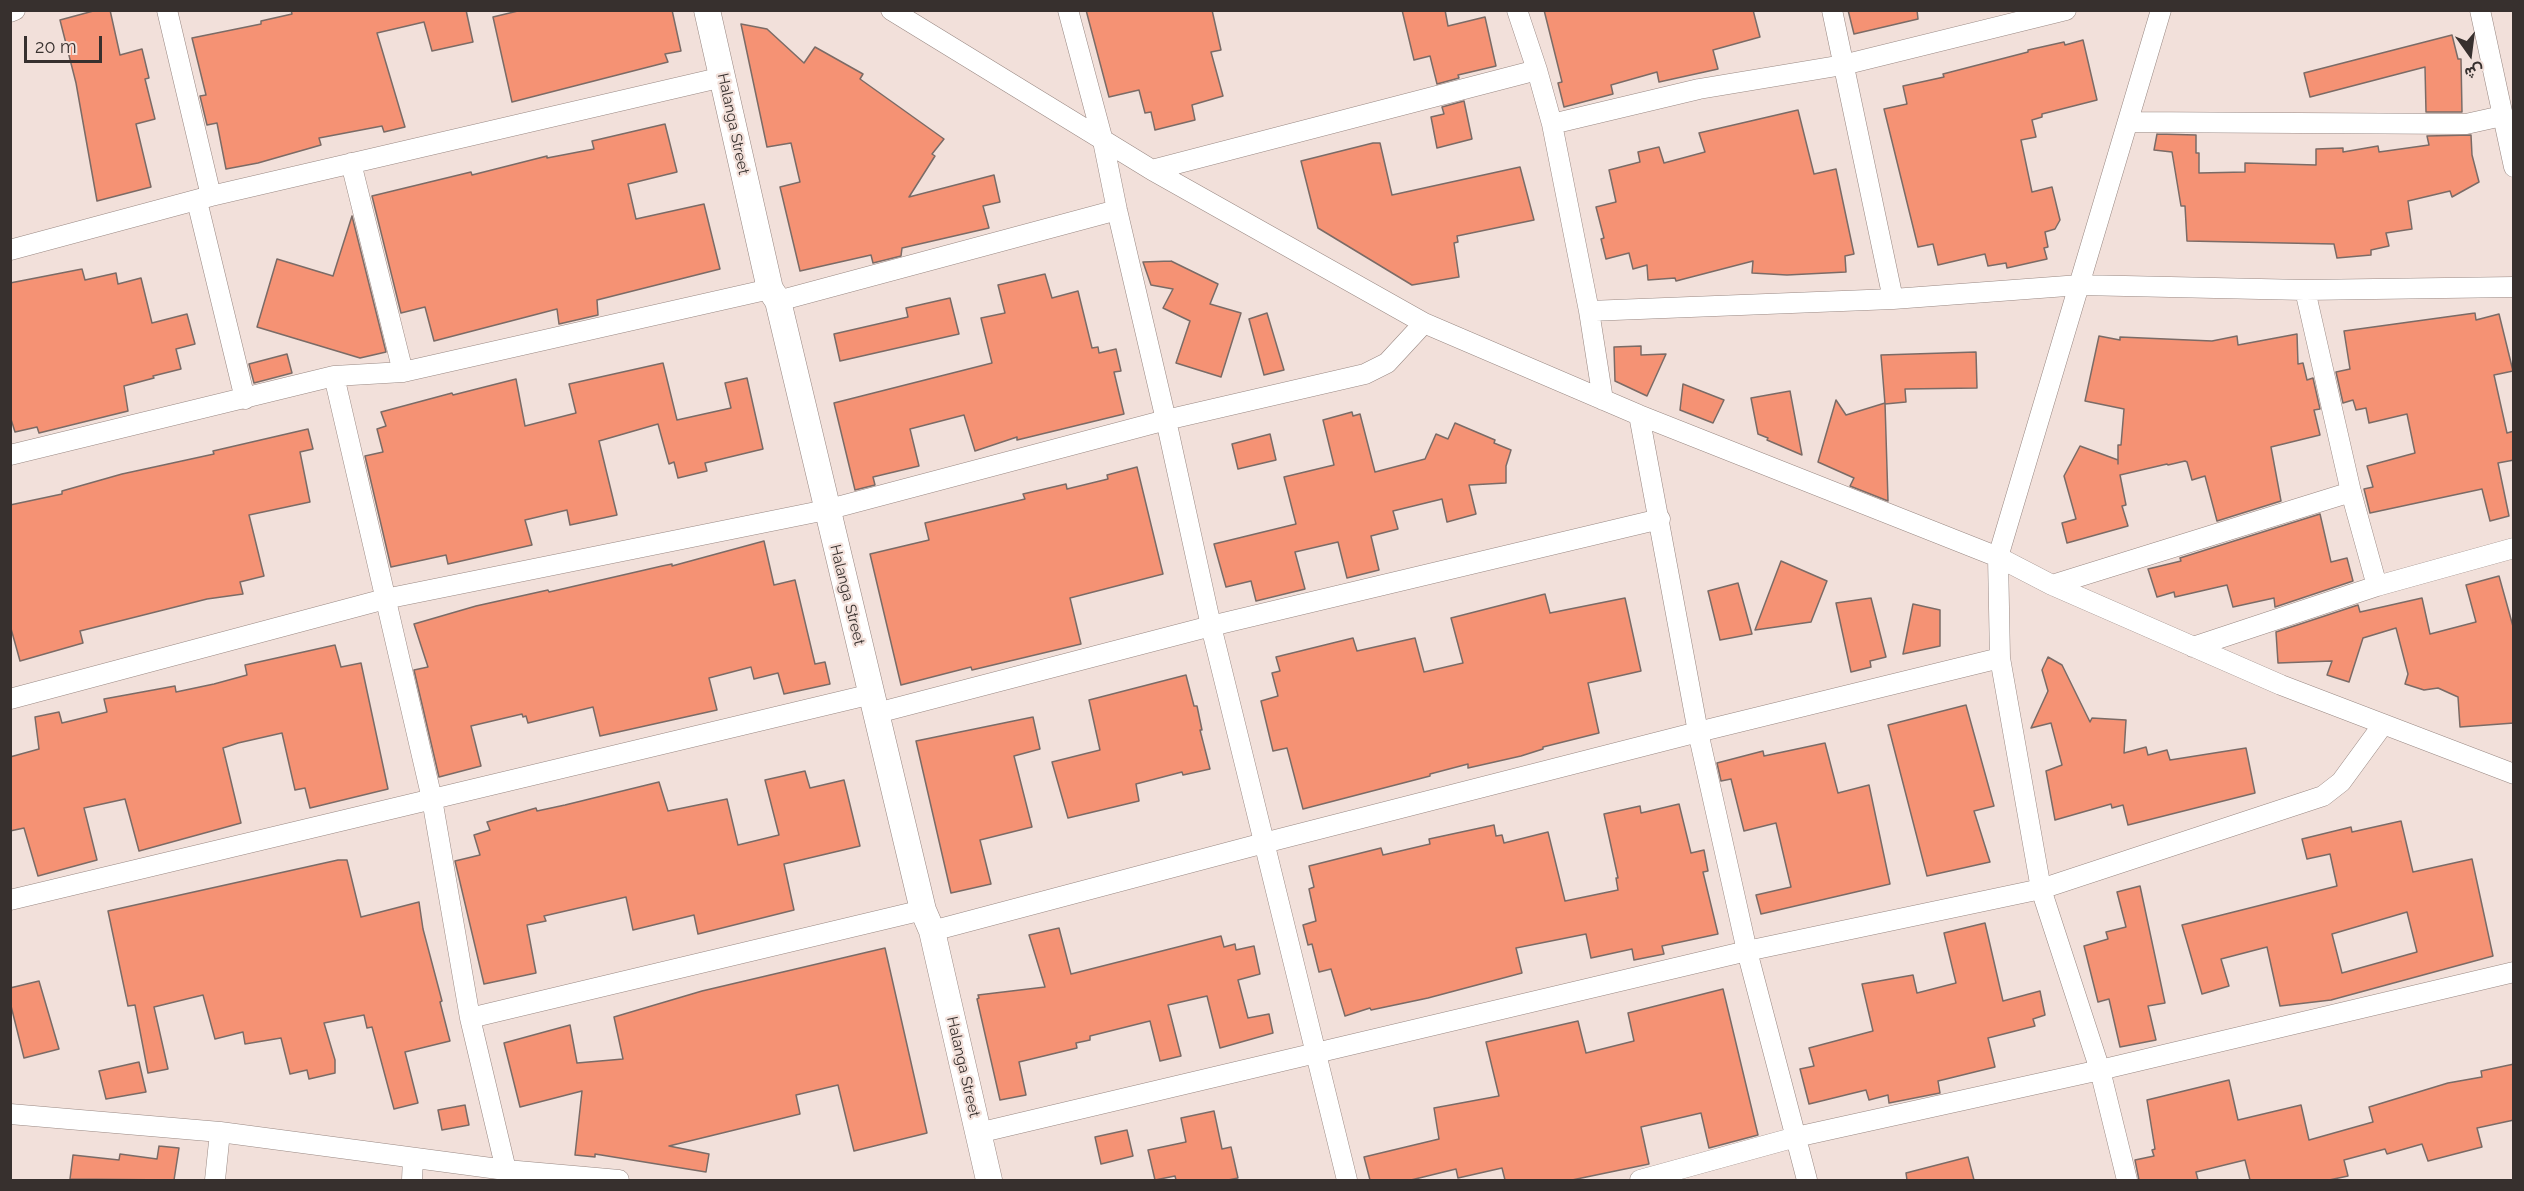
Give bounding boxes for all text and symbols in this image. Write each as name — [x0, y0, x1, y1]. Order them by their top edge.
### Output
scale bar — [27, 24, 105, 62]
north arrow — [2440, 24, 2500, 84]
text: 20 m — [35, 36, 77, 57]
text: ش — [2463, 60, 2486, 83]
street label: Halanga Street — [713, 72, 753, 176]
street label: Halanga Street — [826, 543, 868, 647]
street label: Halanga Street — [943, 1015, 983, 1119]

